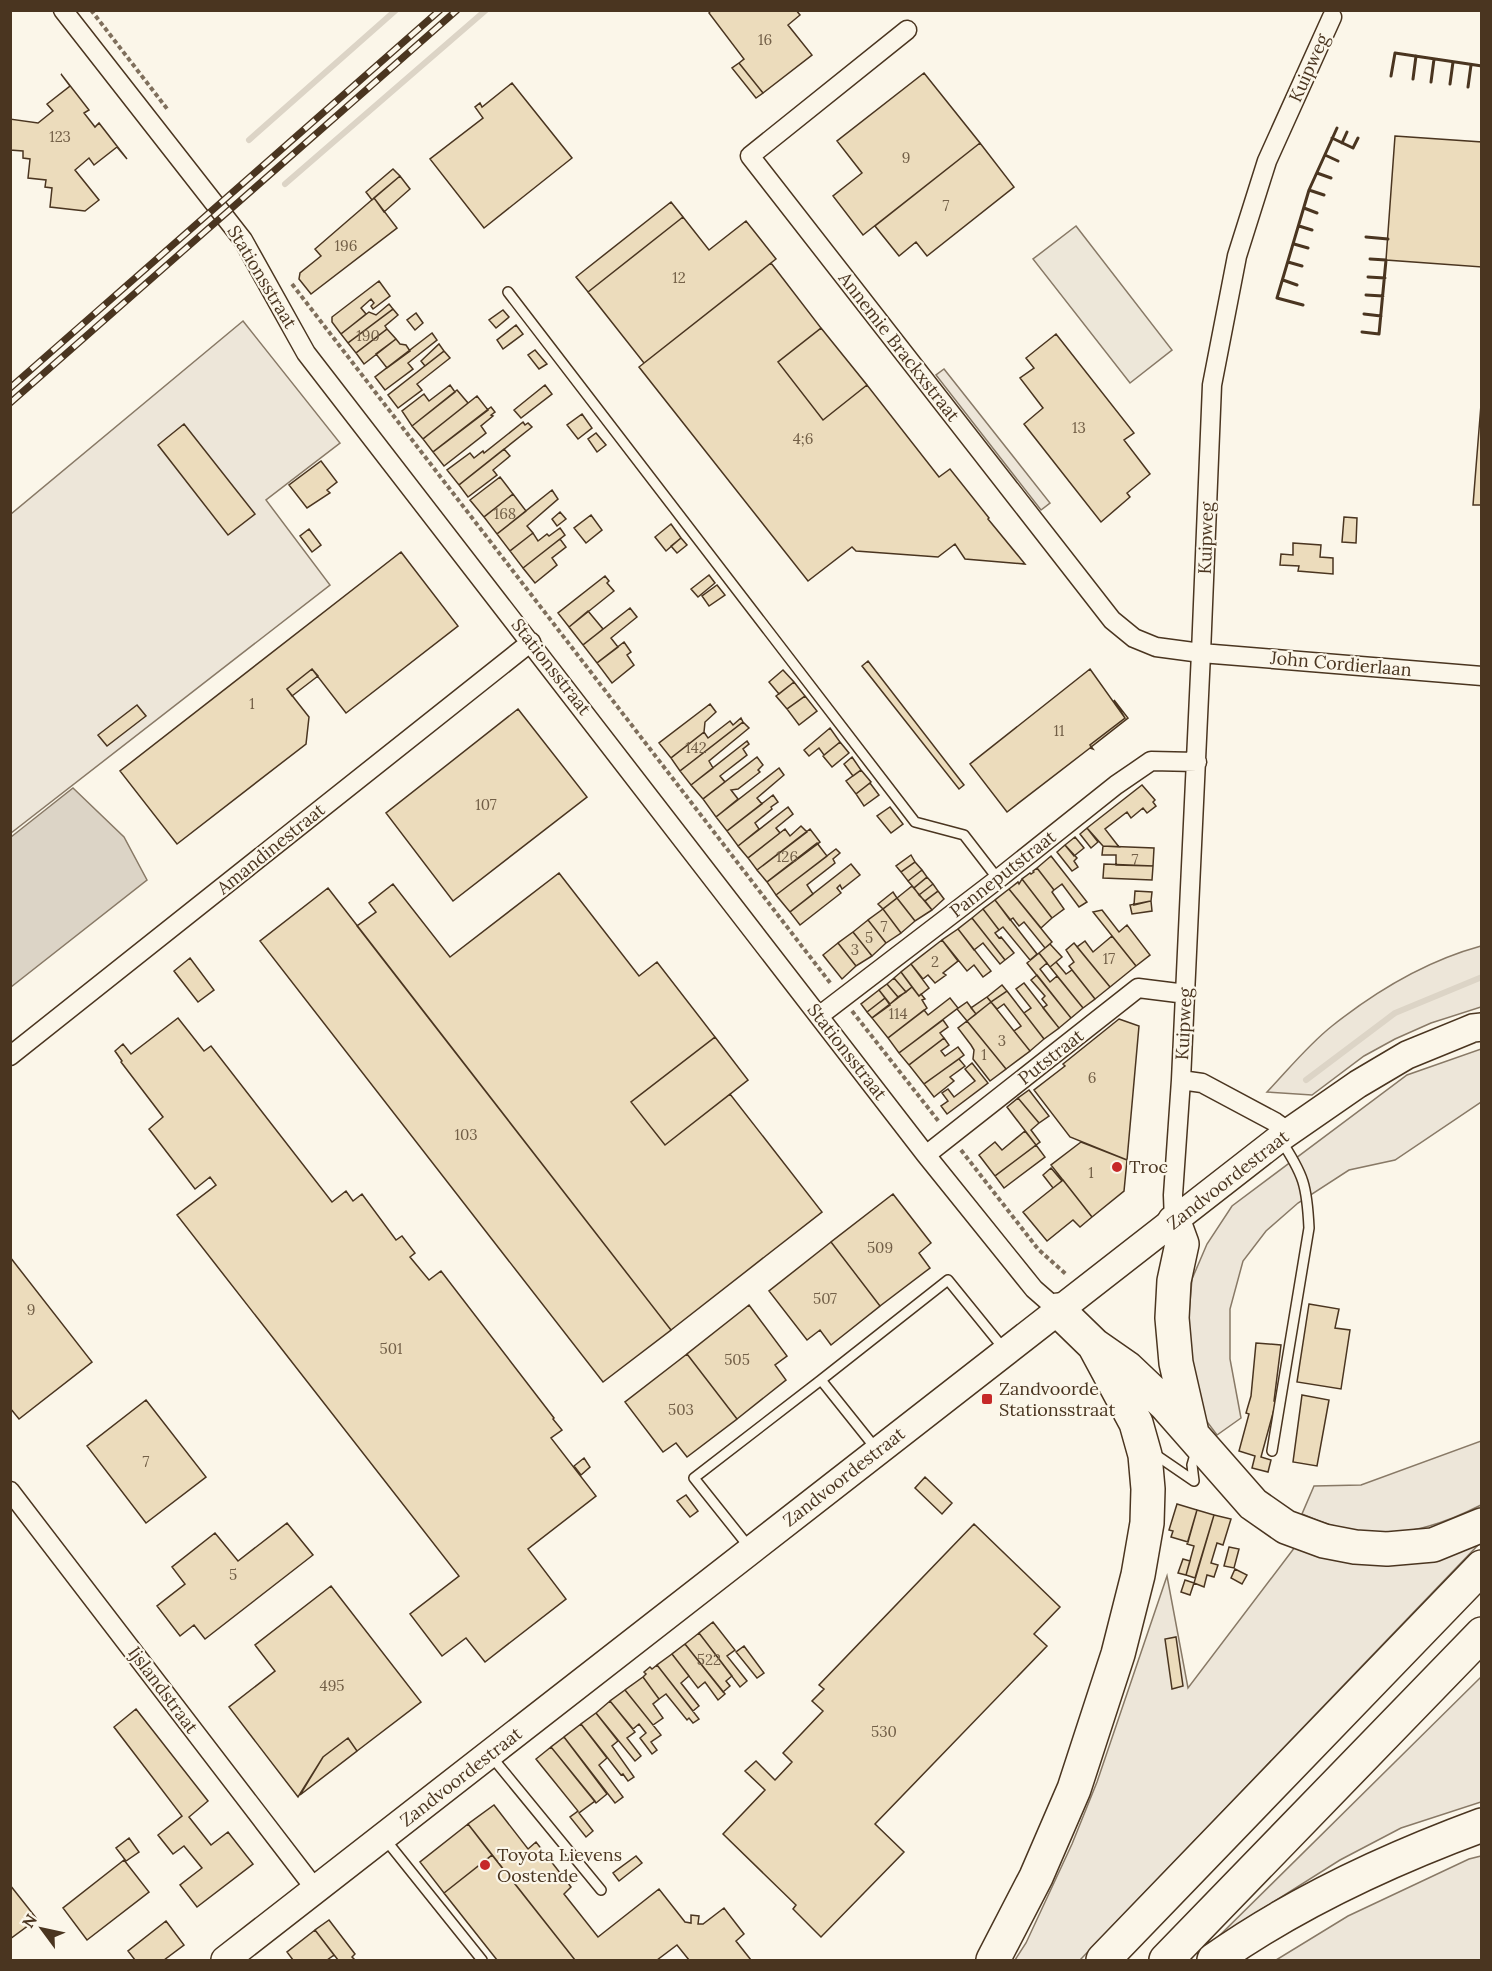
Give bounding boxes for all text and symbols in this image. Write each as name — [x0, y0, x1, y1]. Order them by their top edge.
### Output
street label: Kuipweg — [1283, 29, 1334, 106]
house number: 16 — [758, 30, 772, 49]
house number: 123 — [49, 127, 71, 146]
house number: 9 — [902, 148, 910, 167]
house number: 7 — [943, 196, 950, 215]
street label: Stationsstraat — [223, 221, 302, 333]
house number: 196 — [335, 236, 357, 255]
street label: Annemie Brackxstraat — [833, 266, 965, 426]
house number: 12 — [672, 268, 686, 287]
house number: 190 — [356, 326, 380, 345]
house number: 13 — [1072, 418, 1086, 437]
house number: 4;6 — [793, 429, 813, 448]
street label: Kuipweg — [1193, 500, 1218, 575]
house number: 168 — [494, 504, 516, 523]
street label: Stationsstraat — [506, 614, 596, 720]
street label: John Cordierlaan — [1268, 646, 1413, 681]
house number: 1 — [249, 694, 255, 713]
house number: 11 — [1054, 721, 1064, 740]
house number: 142 — [685, 738, 707, 757]
house number: 107 — [475, 795, 497, 814]
street label: Amandinestraat — [211, 798, 329, 900]
street label: Panneputstraat — [945, 825, 1060, 922]
house number: 126 — [776, 847, 798, 866]
house number: 7 — [1132, 850, 1139, 869]
house number: 7 — [881, 917, 888, 936]
house number: 5 — [865, 928, 873, 947]
house number: 3 — [851, 940, 859, 959]
house number: 17 — [1103, 949, 1115, 968]
house number: 2 — [931, 952, 939, 971]
street label: Kuipweg — [1170, 986, 1197, 1061]
street label: Stationsstraat — [802, 999, 892, 1105]
house number: 114 — [888, 1004, 908, 1023]
street label: Putstraat — [1013, 1024, 1088, 1089]
house number: 3 — [998, 1031, 1006, 1050]
house number: 1 — [981, 1045, 987, 1064]
house number: 6 — [1088, 1068, 1096, 1087]
house number: 103 — [454, 1125, 478, 1144]
street label: Zandvoordestraat — [1162, 1125, 1293, 1234]
place label: Troc — [1129, 1155, 1168, 1178]
marker: Troc — [1110, 1160, 1124, 1174]
house number: 1 — [1088, 1163, 1094, 1182]
house number: 509 — [867, 1238, 893, 1257]
house number: 507 — [813, 1289, 837, 1308]
house number: 9 — [27, 1300, 35, 1319]
house number: 501 — [380, 1339, 402, 1358]
house number: 505 — [724, 1350, 750, 1369]
place label: Zandvoorde Stationsstraat — [999, 1377, 1115, 1421]
marker: Zandvoorde Stationsstraat — [980, 1392, 994, 1406]
house number: 503 — [668, 1400, 694, 1419]
street label: Zandvoordestraat — [778, 1422, 909, 1531]
house number: 7 — [143, 1452, 150, 1471]
house number: 5 — [229, 1565, 237, 1584]
street label: Ijslandstraat — [123, 1642, 204, 1738]
house number: 522 — [697, 1650, 721, 1669]
house number: 495 — [320, 1676, 344, 1695]
street label: Zandvoordestraat — [395, 1722, 526, 1831]
house number: 530 — [871, 1722, 897, 1741]
place label: Toyota Lievens Oostende — [497, 1843, 622, 1887]
marker: Toyota Lievens Oostende — [478, 1858, 492, 1872]
north arrow — [12, 1899, 72, 1959]
text: N — [18, 1910, 41, 1931]

